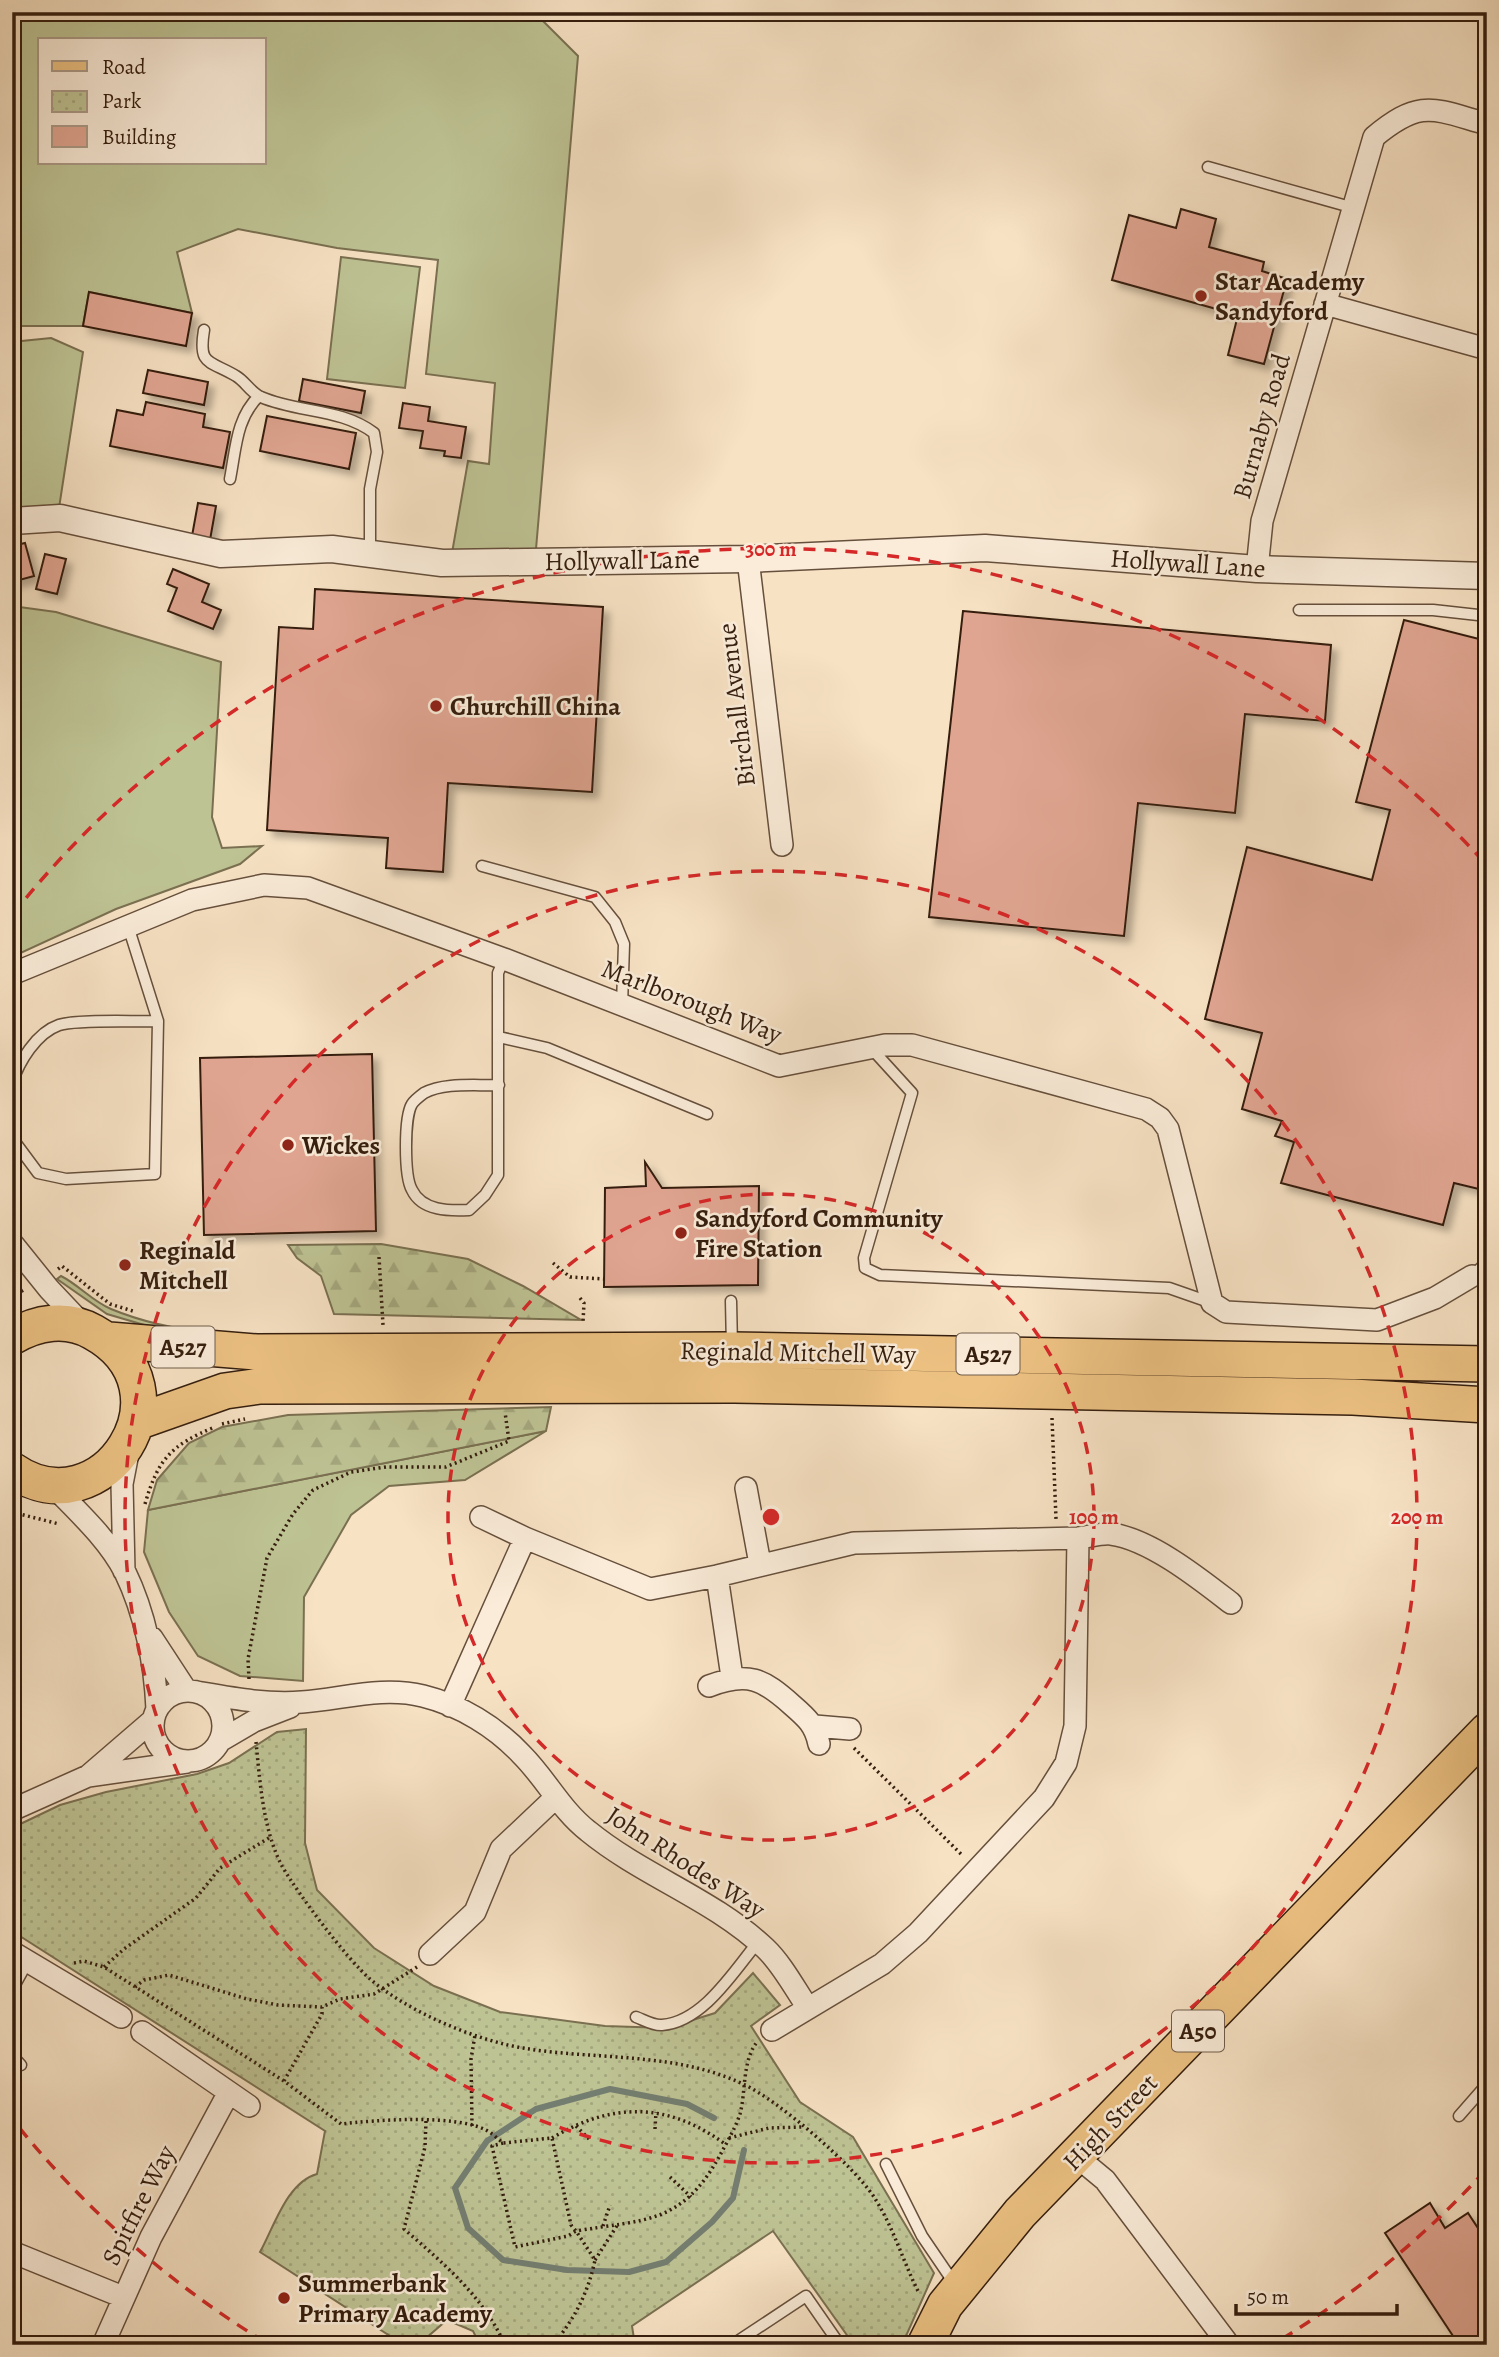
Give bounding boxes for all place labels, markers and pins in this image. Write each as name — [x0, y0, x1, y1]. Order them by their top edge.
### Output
place label: Star Academy Sandyford — [1215, 264, 1365, 329]
marker: Star Academy Sandyford — [1193, 288, 1209, 304]
place label: Churchill China — [450, 689, 621, 724]
marker: Churchill China — [428, 698, 444, 714]
place label: Wickes — [301, 1128, 380, 1163]
marker: Wickes — [280, 1137, 296, 1153]
place label: Sandyford Community Fire Station — [695, 1201, 943, 1266]
marker: Sandyford Community Fire Station — [673, 1225, 689, 1241]
place label: Reginald Mitchell — [139, 1233, 236, 1298]
marker: Reginald Mitchell — [117, 1257, 133, 1273]
centre of rings — [759, 1505, 783, 1529]
place label: Summerbank Primary Academy — [298, 2266, 493, 2331]
marker: Summerbank Primary Academy — [276, 2290, 292, 2306]

